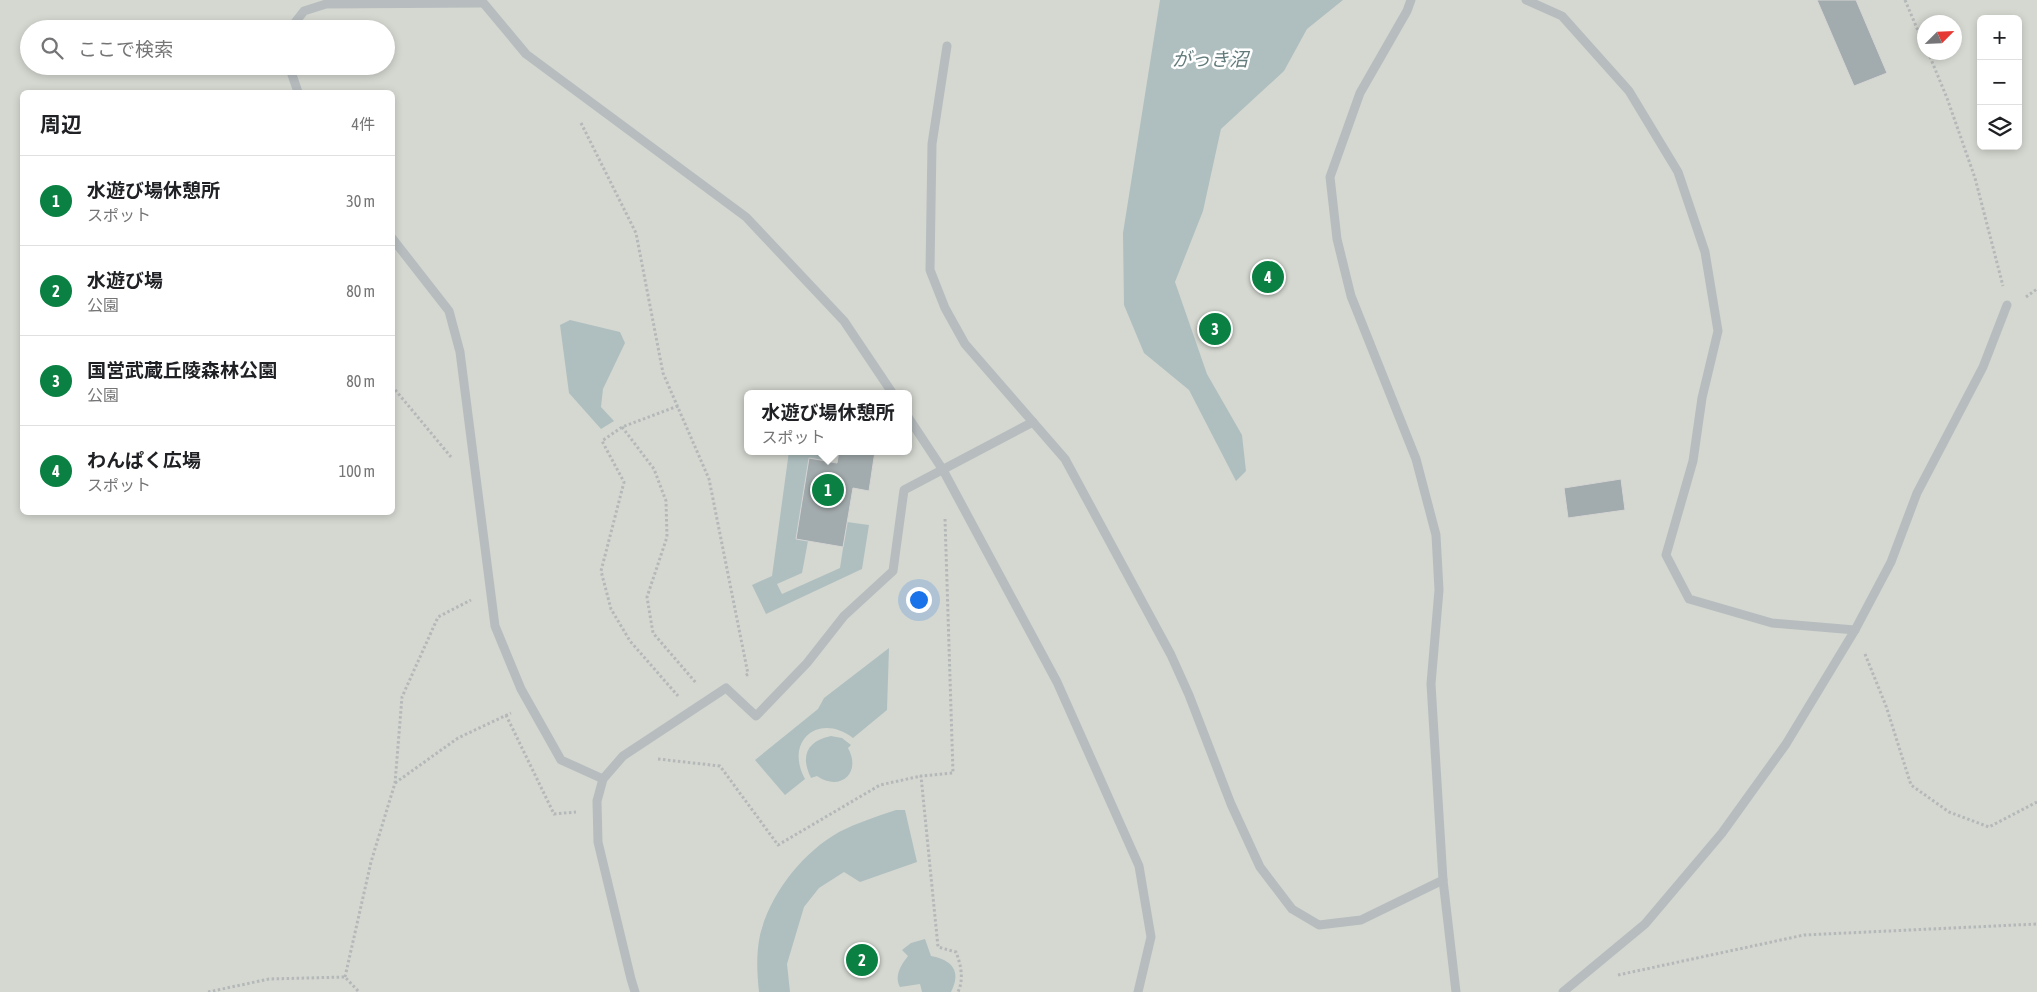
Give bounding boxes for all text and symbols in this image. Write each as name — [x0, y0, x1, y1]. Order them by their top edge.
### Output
north arrow — [1917, 15, 1962, 60]
map controls — [1977, 15, 2022, 150]
button: + — [1977, 15, 2022, 60]
search box — [20, 20, 395, 75]
icon: search — [38, 34, 66, 62]
text: ここで検索 — [78, 38, 173, 60]
water label: がっき沼 — [1172, 48, 1251, 70]
button: − — [1977, 60, 2022, 105]
button: layers — [1977, 105, 2022, 150]
text: 周辺 — [40, 112, 82, 136]
text: 4件 — [351, 115, 375, 133]
text: 水遊び場休憩所 — [87, 179, 220, 201]
text: 1 — [52, 192, 60, 210]
text: 30 m — [346, 192, 375, 210]
text: スポット — [87, 206, 151, 224]
pin: 4 — [1252, 258, 1284, 296]
text: 水遊び場 — [87, 269, 163, 291]
text: 2 — [52, 282, 60, 300]
text: 80 m — [346, 282, 375, 300]
text: 公園 — [87, 296, 119, 314]
pin: 3 — [1199, 310, 1231, 348]
text: 国営武蔵丘陵森林公園 — [87, 359, 277, 381]
text: 3 — [52, 372, 60, 390]
text: 80 m — [346, 372, 375, 390]
text: 公園 — [87, 386, 119, 404]
popup — [744, 390, 912, 455]
text: 水遊び場休憩所 — [761, 401, 895, 423]
text: スポット — [761, 428, 826, 446]
text: わんぱく広場 — [87, 449, 201, 471]
text: 4 — [52, 462, 60, 480]
text: 100 m — [339, 462, 375, 480]
pin: 1 — [812, 471, 844, 509]
text: スポット — [87, 476, 151, 494]
your location — [906, 587, 932, 613]
pin: 2 — [846, 941, 878, 979]

